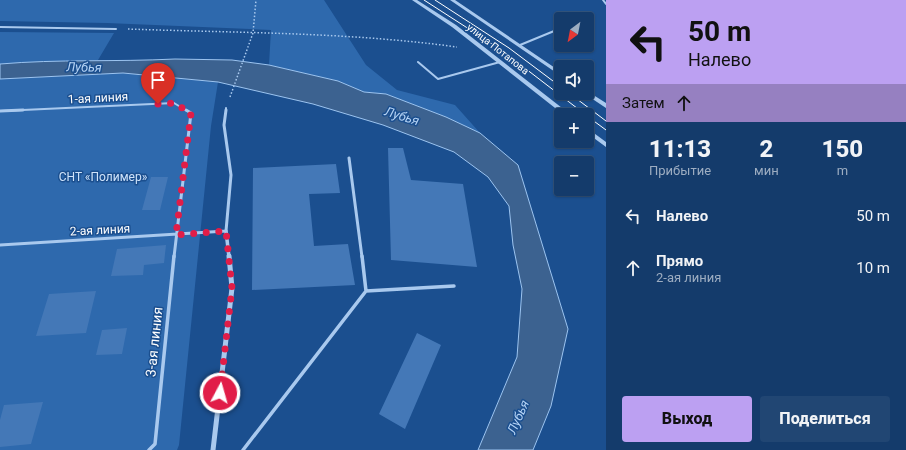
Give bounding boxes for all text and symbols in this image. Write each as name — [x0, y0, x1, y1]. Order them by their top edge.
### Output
north arrow — [554, 12, 594, 52]
map controls — [554, 12, 594, 196]
text: 50 m — [688, 15, 751, 48]
icon: left — [622, 16, 674, 68]
street label: улица Потапова — [465, 21, 531, 77]
text: Налево — [688, 49, 751, 70]
water label: Лубья — [65, 59, 102, 75]
button: sound — [554, 60, 594, 100]
pin — [141, 63, 175, 104]
icon: arrive — [147, 69, 169, 91]
street label: 1-ая линия — [67, 89, 129, 107]
icon: ahead — [673, 92, 695, 114]
text: Затем — [622, 94, 665, 112]
water label: Лубья — [382, 103, 421, 128]
button: + — [554, 108, 594, 148]
text: 11:13 — [649, 135, 711, 163]
text: 2 — [759, 135, 773, 163]
text: 150 — [822, 135, 863, 163]
button: − — [554, 156, 594, 196]
text: Прибытие — [649, 163, 711, 178]
text: мин — [754, 163, 779, 178]
text: m — [837, 163, 848, 178]
park label: СНТ «Полимер» — [59, 170, 148, 184]
icon: left — [622, 205, 644, 227]
text: Налево — [656, 207, 708, 225]
text: 50 m — [856, 207, 890, 225]
street label: 2-ая линия — [69, 221, 131, 239]
text: Прямо — [656, 252, 703, 270]
icon: ahead — [622, 257, 644, 279]
text: 10 m — [856, 259, 890, 277]
text: 2-ая линия — [656, 270, 721, 285]
street label: 3-ая линия — [142, 306, 166, 378]
position arrow — [199, 372, 241, 414]
button: Выход — [622, 396, 752, 442]
button: Поделиться — [760, 396, 890, 442]
water label: Лубья — [504, 398, 532, 437]

